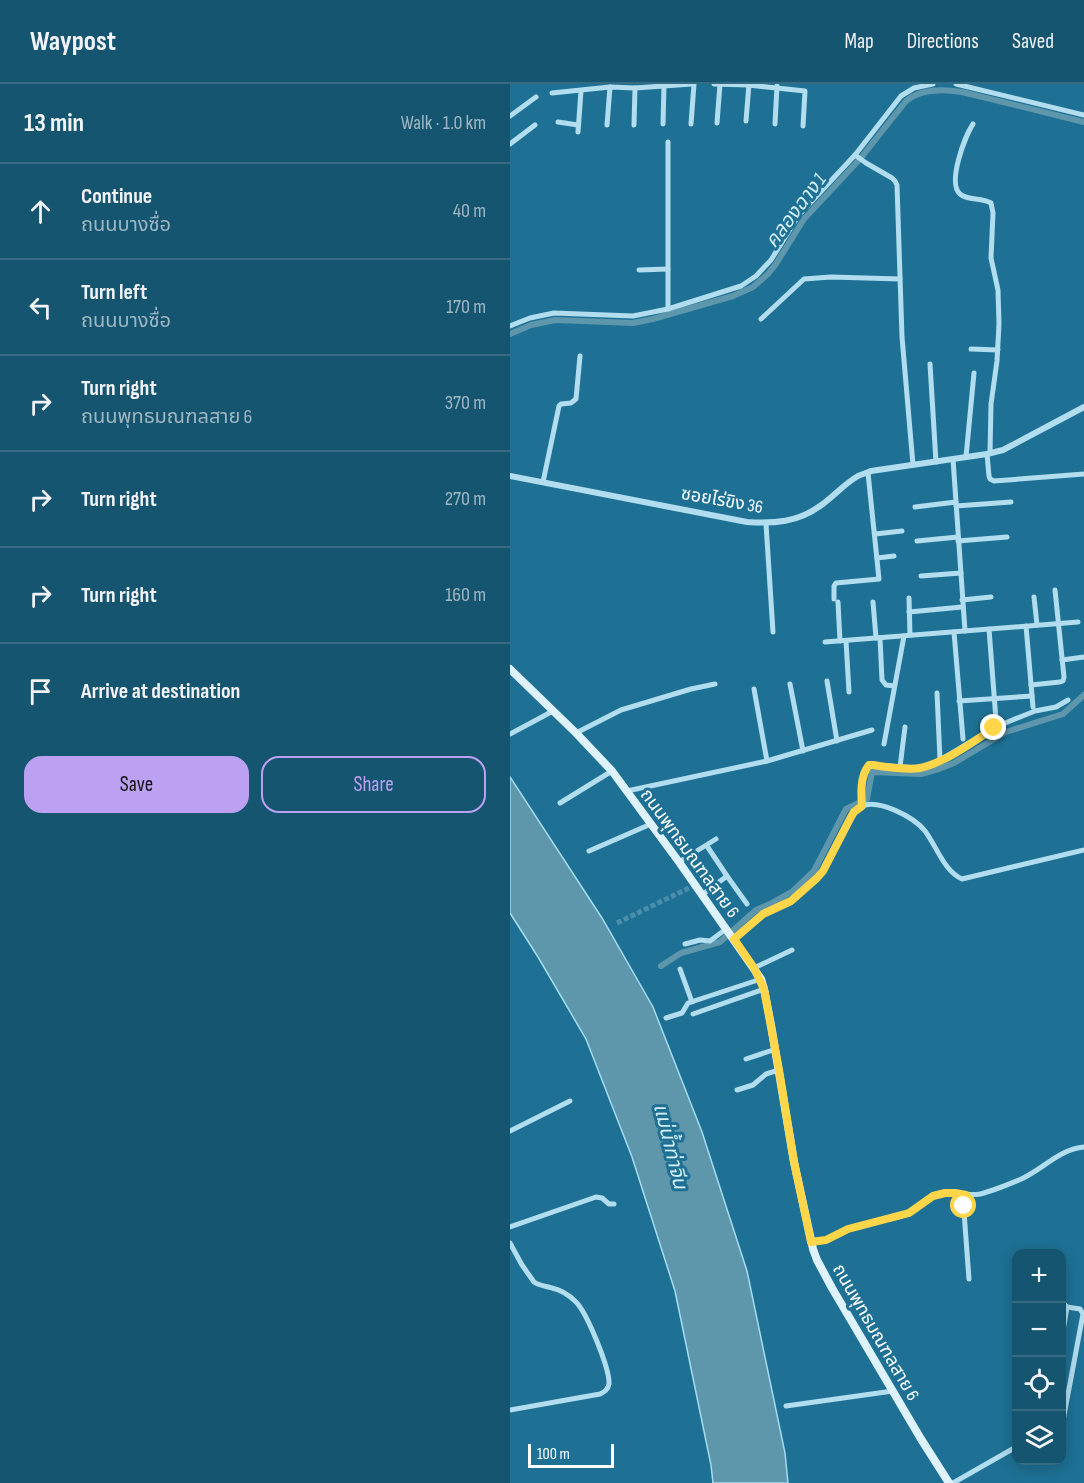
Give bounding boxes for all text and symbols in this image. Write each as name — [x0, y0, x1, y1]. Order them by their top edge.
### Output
text: Waypost — [30, 25, 116, 58]
text: Map — [844, 29, 874, 54]
text: Directions — [907, 29, 979, 54]
text: Saved — [1012, 29, 1054, 54]
text: 13 min — [24, 108, 84, 139]
text: Walk · 1.0 km — [401, 111, 486, 135]
water label: คลองฉาง 1 — [760, 169, 832, 253]
text: Continue — [81, 183, 152, 210]
icon: ahead — [24, 195, 57, 228]
text: 40 m — [453, 199, 486, 223]
text: ถนนบางซื่อ — [81, 213, 171, 237]
text: Turn left — [81, 279, 147, 306]
icon: left — [24, 291, 57, 324]
text: 170 m — [446, 295, 486, 319]
text: ถนนบางซื่อ — [81, 309, 171, 333]
text: Turn right — [81, 375, 157, 402]
icon: right — [24, 387, 57, 420]
text: 370 m — [445, 391, 486, 415]
text: ถนนพุทธมณฑลสาย 6 — [81, 405, 252, 429]
icon: right — [24, 483, 57, 516]
street label: ซอยไร่ขิง 36 — [679, 483, 765, 518]
text: Turn right — [81, 486, 157, 513]
text: 270 m — [445, 487, 486, 511]
icon: right — [24, 579, 57, 612]
text: Turn right — [81, 582, 157, 609]
text: 160 m — [445, 583, 486, 607]
icon: arrive — [24, 675, 57, 708]
text: Arrive at destination — [81, 678, 240, 705]
route end — [980, 714, 1006, 740]
button: Save — [24, 756, 249, 813]
button: Share — [261, 756, 486, 813]
street label: ถนนพุทธมณฑลสาย 6 — [636, 785, 743, 922]
water label: แม่น้ำท่าจีน — [648, 1100, 696, 1193]
route start — [950, 1192, 976, 1218]
map controls — [1012, 1249, 1066, 1465]
button: + — [1012, 1249, 1066, 1303]
street label: ถนนพุทธมณฑลสาย 6 — [828, 1260, 923, 1404]
button: − — [1012, 1303, 1066, 1357]
button: locate — [1012, 1357, 1066, 1411]
button: layers — [1012, 1411, 1066, 1465]
scale bar — [528, 1441, 614, 1468]
text: 100 m — [537, 1445, 570, 1464]

